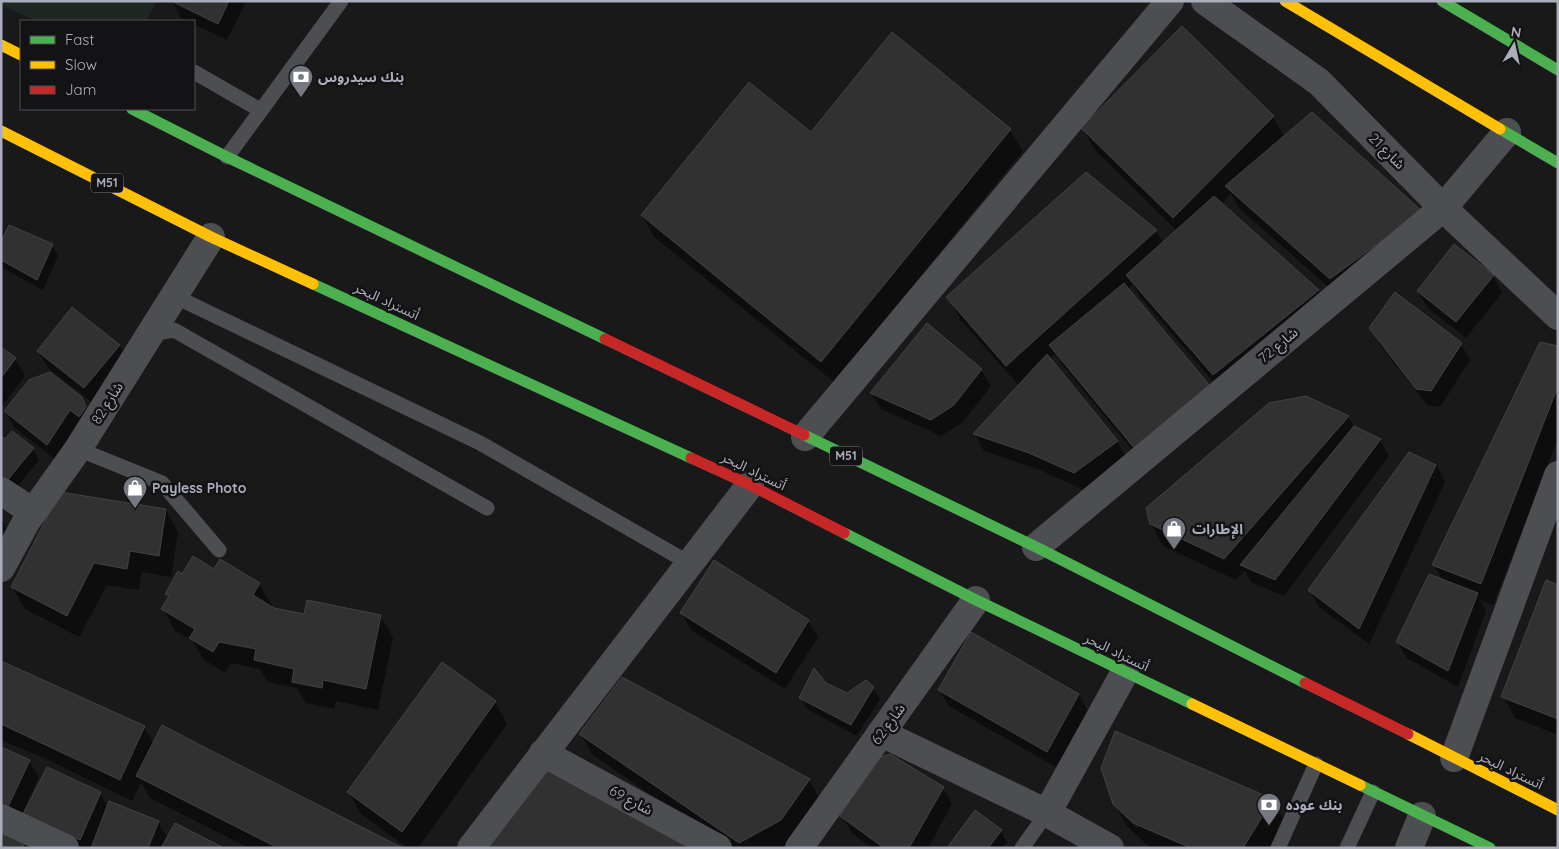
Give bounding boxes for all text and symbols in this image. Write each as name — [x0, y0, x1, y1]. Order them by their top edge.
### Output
legend — [20, 20, 195, 110]
north arrow — [1489, 20, 1539, 70]
text: N — [1510, 22, 1523, 42]
text: Fast — [65, 30, 94, 49]
text: Slow — [65, 55, 97, 74]
bank icon: بنك سيدروس — [288, 64, 314, 98]
place label: بنك سيدروس — [318, 68, 404, 86]
text: Jam — [65, 80, 96, 99]
street label: شارع 21 — [1364, 129, 1409, 174]
road number: M51 — [91, 174, 123, 192]
street label: أتستراد البحر — [351, 278, 423, 324]
street label: شارع 72 — [1255, 323, 1303, 368]
street label: شارع 82 — [87, 379, 129, 429]
road number: M51 — [830, 446, 862, 466]
street label: أتستراد البحر — [718, 447, 790, 495]
shop icon: Payless Photo — [122, 475, 148, 509]
place label: Payless Photo — [152, 479, 247, 497]
shop icon: الإطارات — [1161, 516, 1187, 550]
place label: الإطارات — [1192, 520, 1243, 539]
street label: أتستراد البحر — [1081, 628, 1153, 676]
street label: شارع 62 — [867, 700, 911, 749]
street label: أتستراد البحر — [1475, 746, 1547, 794]
street label: شارع 69 — [605, 781, 656, 821]
bank icon: بنك عوده — [1256, 792, 1282, 826]
place label: بنك عوده — [1286, 796, 1342, 814]

